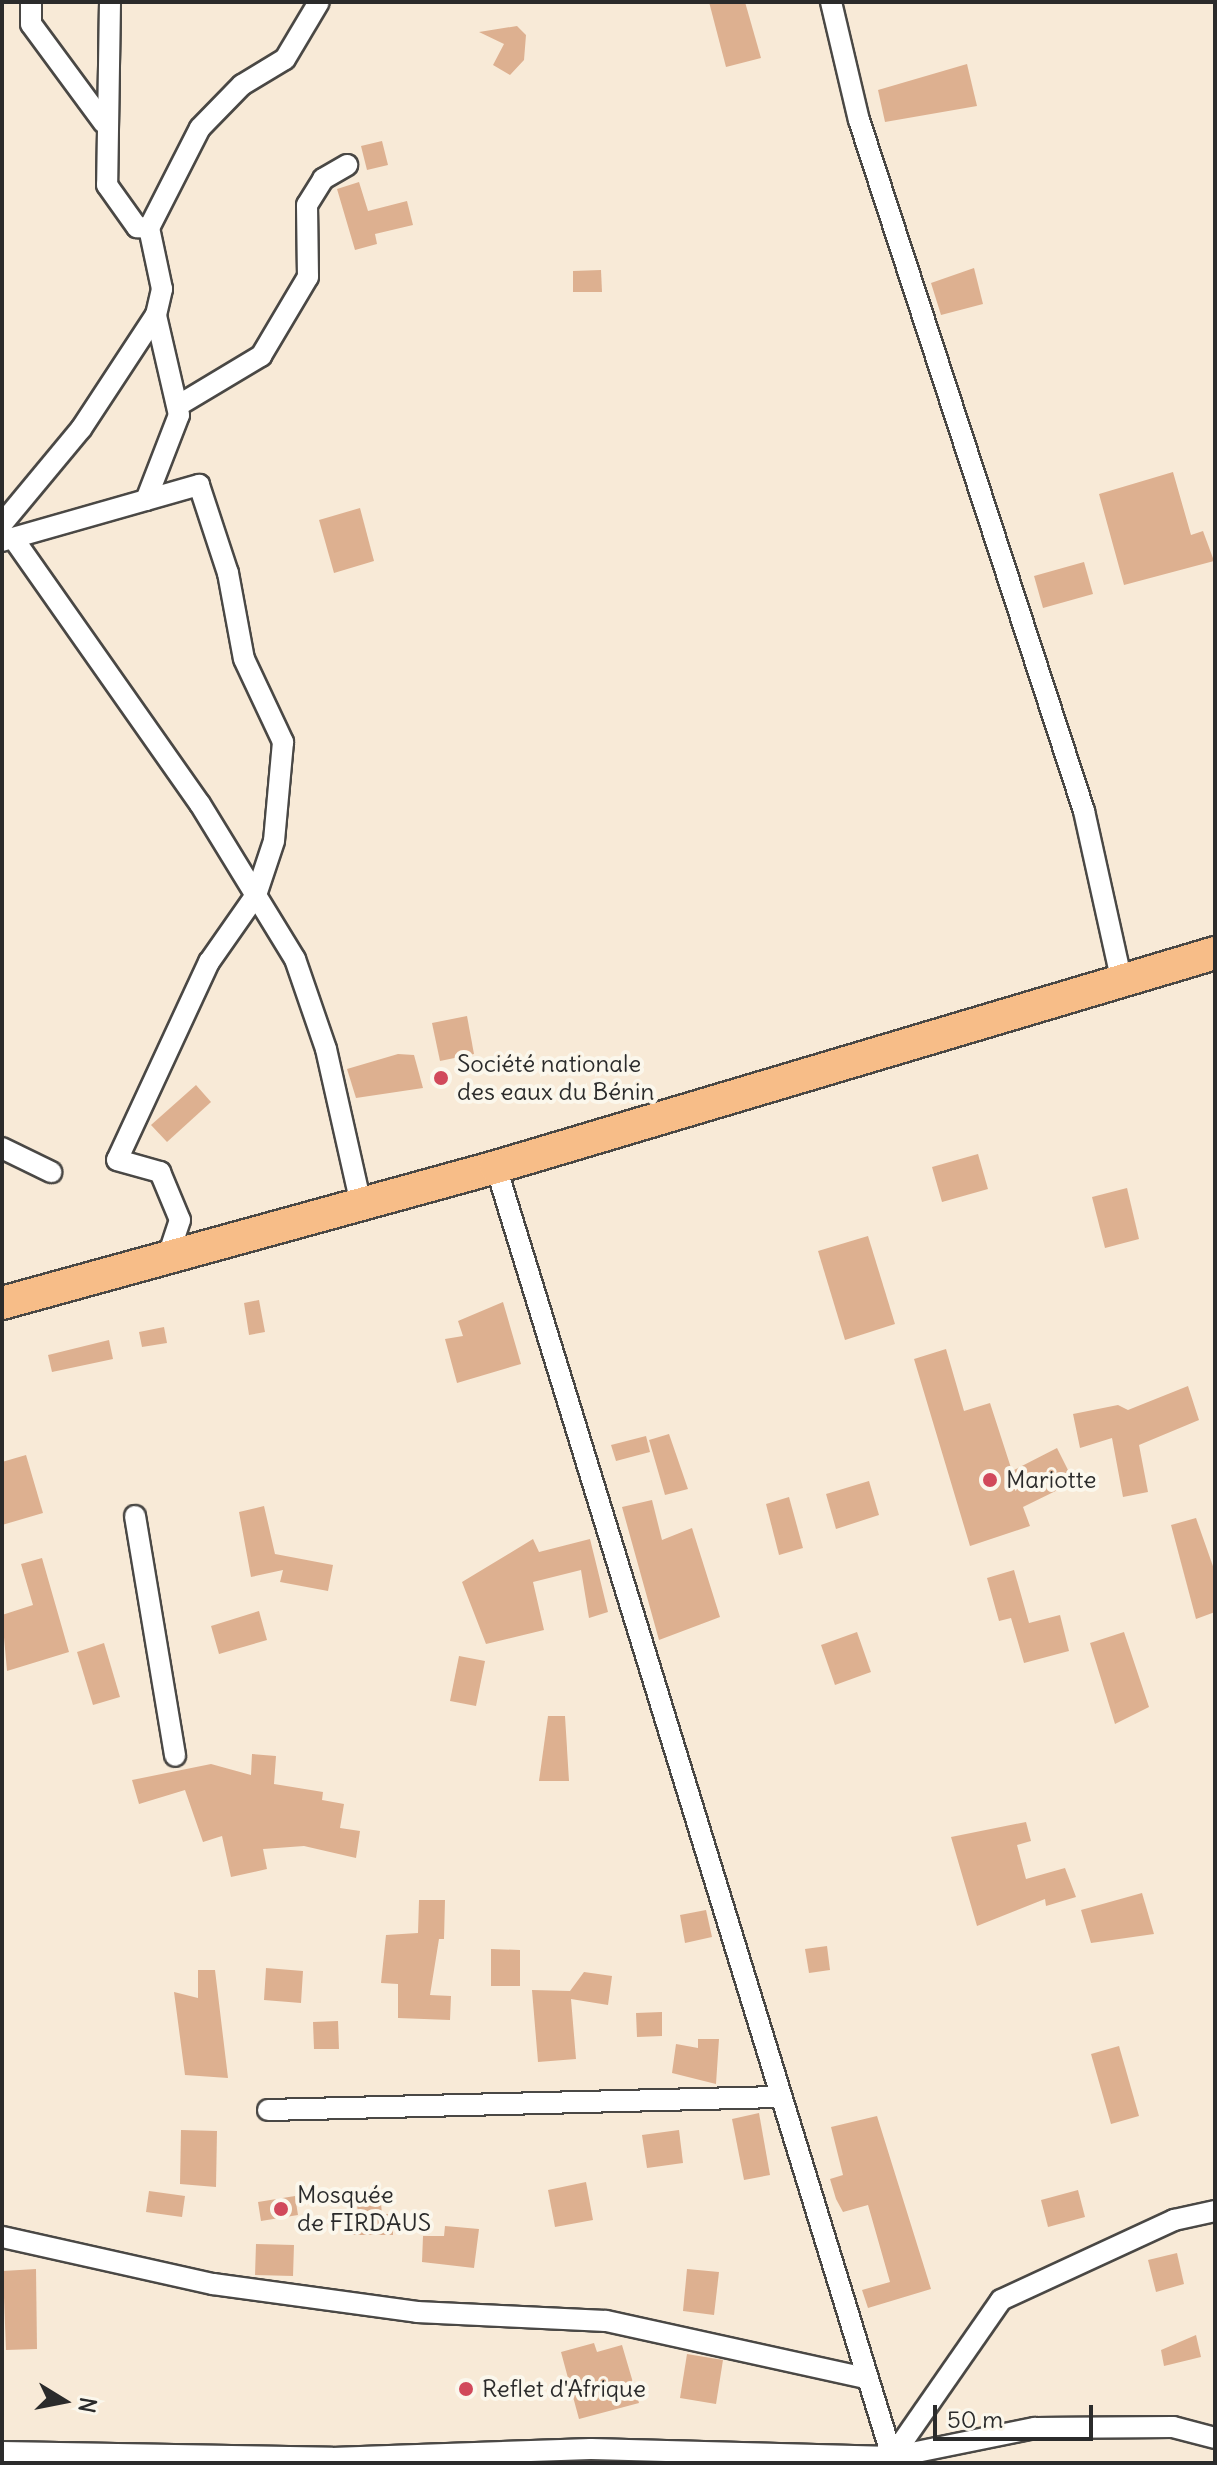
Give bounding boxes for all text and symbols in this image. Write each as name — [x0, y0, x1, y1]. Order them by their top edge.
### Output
place label: Société nationale des eaux du Bénin — [457, 1050, 654, 1106]
marker: Société nationale des eaux du Bénin — [432, 1069, 450, 1087]
place label: Mariotte — [1006, 1466, 1096, 1494]
marker: Mariotte — [981, 1471, 999, 1489]
place label: Mosquée de FIRDAUS — [297, 2181, 431, 2237]
marker: Mosquée de FIRDAUS — [272, 2200, 290, 2218]
north arrow — [24, 2361, 104, 2441]
place label: Reflet d'Afrique — [482, 2375, 646, 2403]
marker: Reflet d'Afrique — [457, 2380, 475, 2398]
scale bar — [937, 2389, 1097, 2439]
text: N — [73, 2395, 103, 2415]
text: 50 m — [947, 2404, 1003, 2434]

